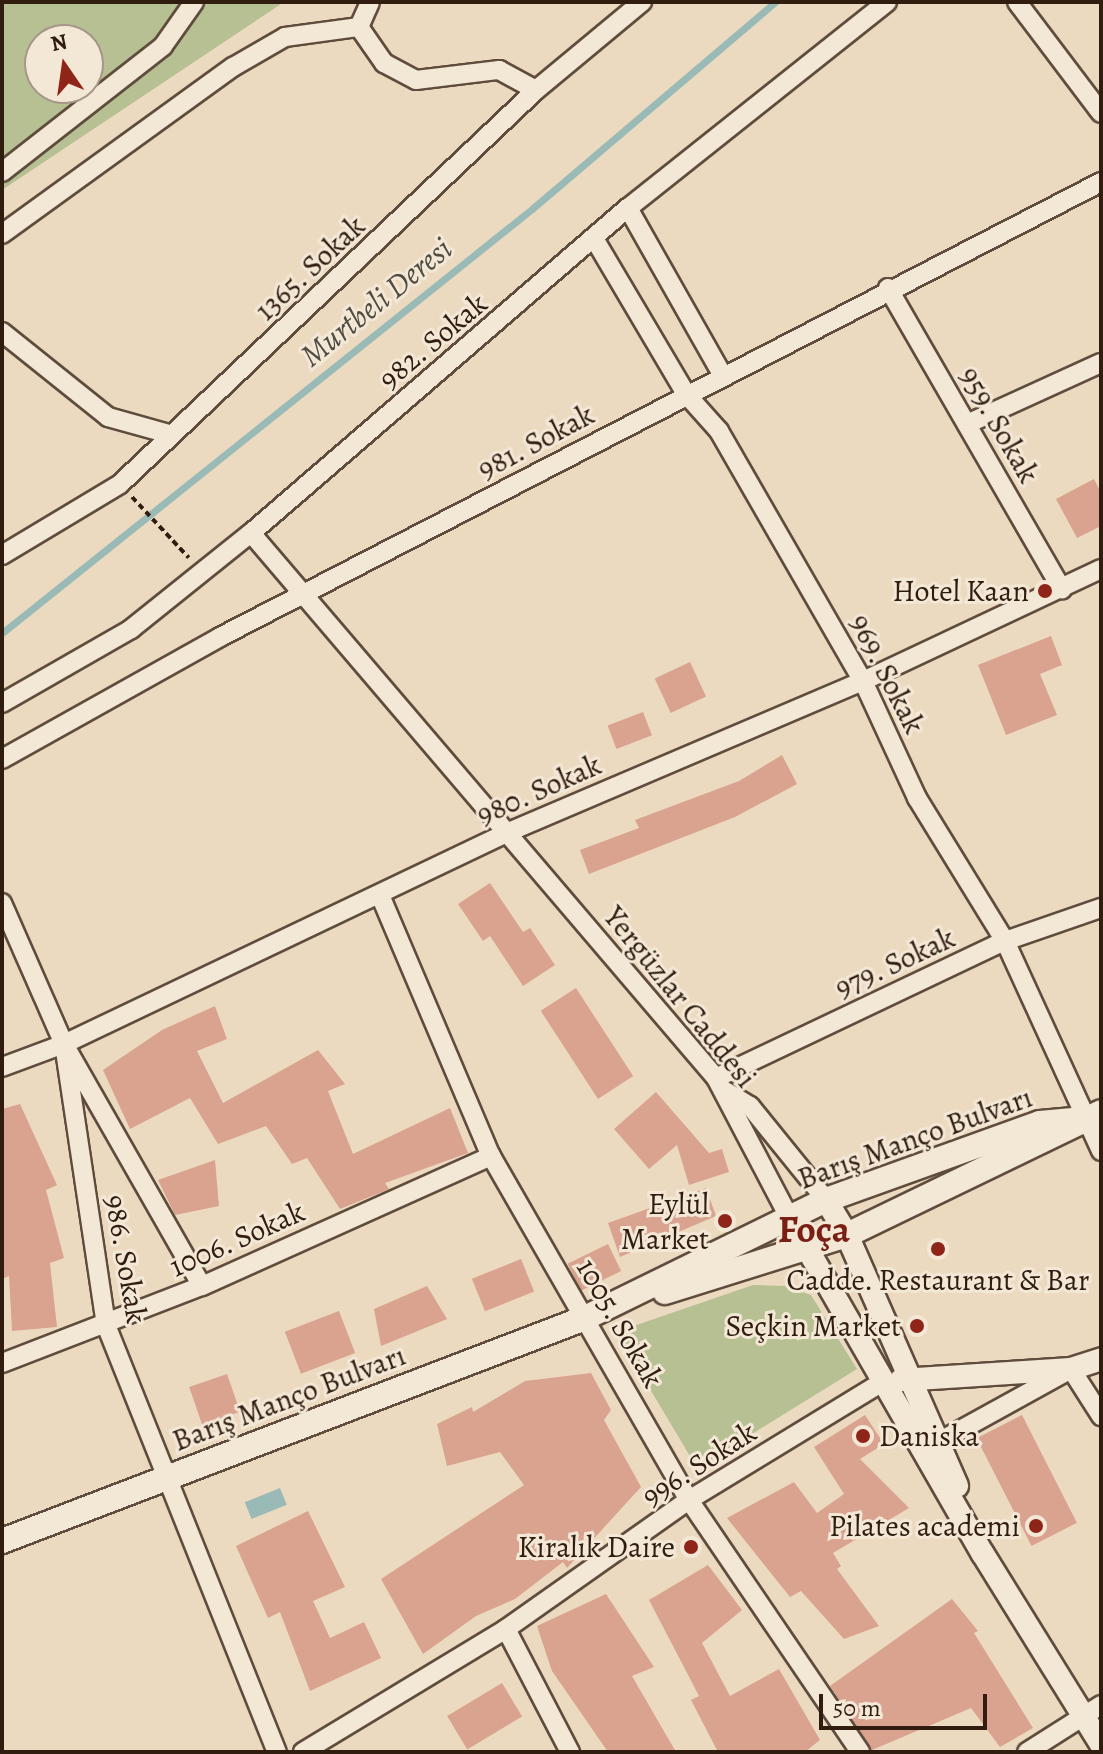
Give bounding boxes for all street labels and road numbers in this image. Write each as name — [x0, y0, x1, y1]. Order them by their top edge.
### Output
street label: 1365. Sokak — [247, 208, 373, 328]
street label: 982. Sokak — [371, 285, 495, 397]
street label: 959. Sokak — [951, 360, 1047, 490]
street label: 981. Sokak — [471, 396, 601, 488]
street label: 969. Sokak — [842, 608, 932, 740]
street label: 980. Sokak — [471, 747, 607, 833]
street label: Yergüzlar Caddesi — [596, 899, 764, 1095]
street label: 979. Sokak — [829, 920, 961, 1006]
street label: Barış Manço Bulvarı — [793, 1079, 1037, 1197]
street label: 986. Sokak — [97, 1192, 155, 1326]
street label: 1006. Sokak — [164, 1193, 310, 1285]
street label: 1005. Sokak — [568, 1252, 672, 1394]
street label: Barış Manço Bulvarı — [167, 1337, 411, 1459]
street label: 996. Sokak — [635, 1414, 763, 1514]

